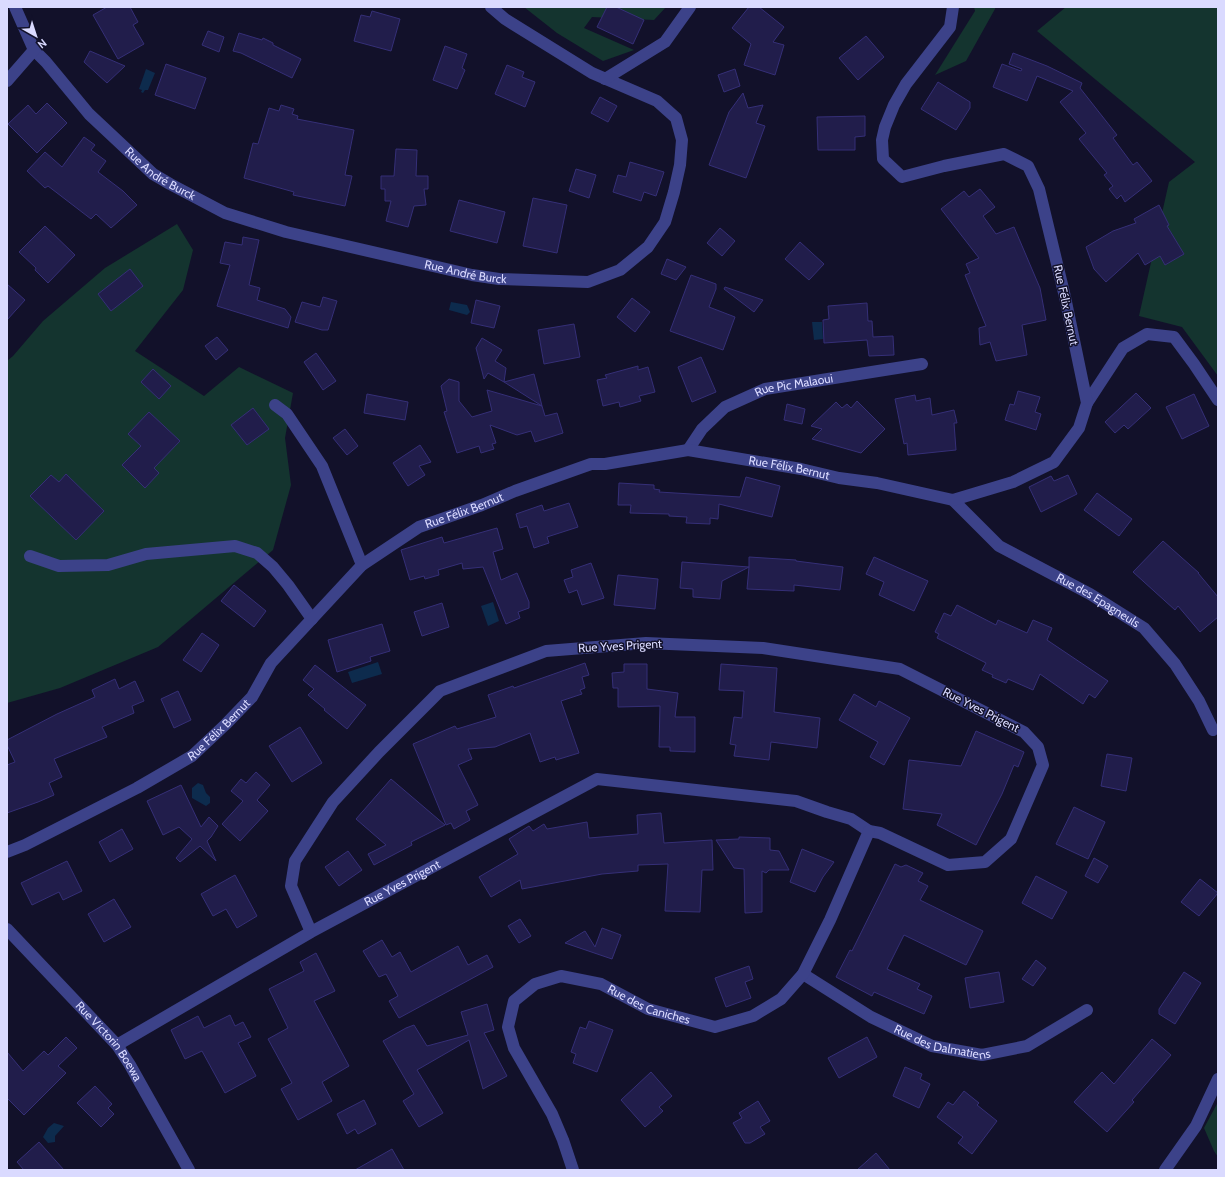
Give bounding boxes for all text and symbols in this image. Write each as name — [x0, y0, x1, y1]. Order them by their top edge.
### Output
north arrow — [16, 16, 56, 56]
text: N — [35, 36, 50, 52]
street label: Rue André Burck — [122, 144, 199, 203]
street label: Rue André Burck — [423, 256, 507, 286]
street label: Rue Félix Bernut — [1051, 263, 1082, 347]
street label: Rue Pic Malaoui — [752, 370, 834, 400]
street label: Rue Félix Bernut — [748, 452, 831, 483]
street label: Rue Félix Bernut — [423, 489, 505, 531]
street label: Rue des Epagneuls — [1054, 570, 1143, 631]
street label: Rue Yves Prigent — [578, 636, 662, 655]
street label: Rue Yves Prigent — [940, 684, 1022, 735]
street label: Rue Félix Bernut — [185, 696, 253, 764]
street label: Rue Yves Prigent — [361, 856, 443, 909]
street label: Rue des Caniches — [605, 981, 692, 1027]
street label: Rue Victorin Boewa — [73, 998, 146, 1084]
street label: Rue des Dalmatiens — [892, 1021, 992, 1062]

